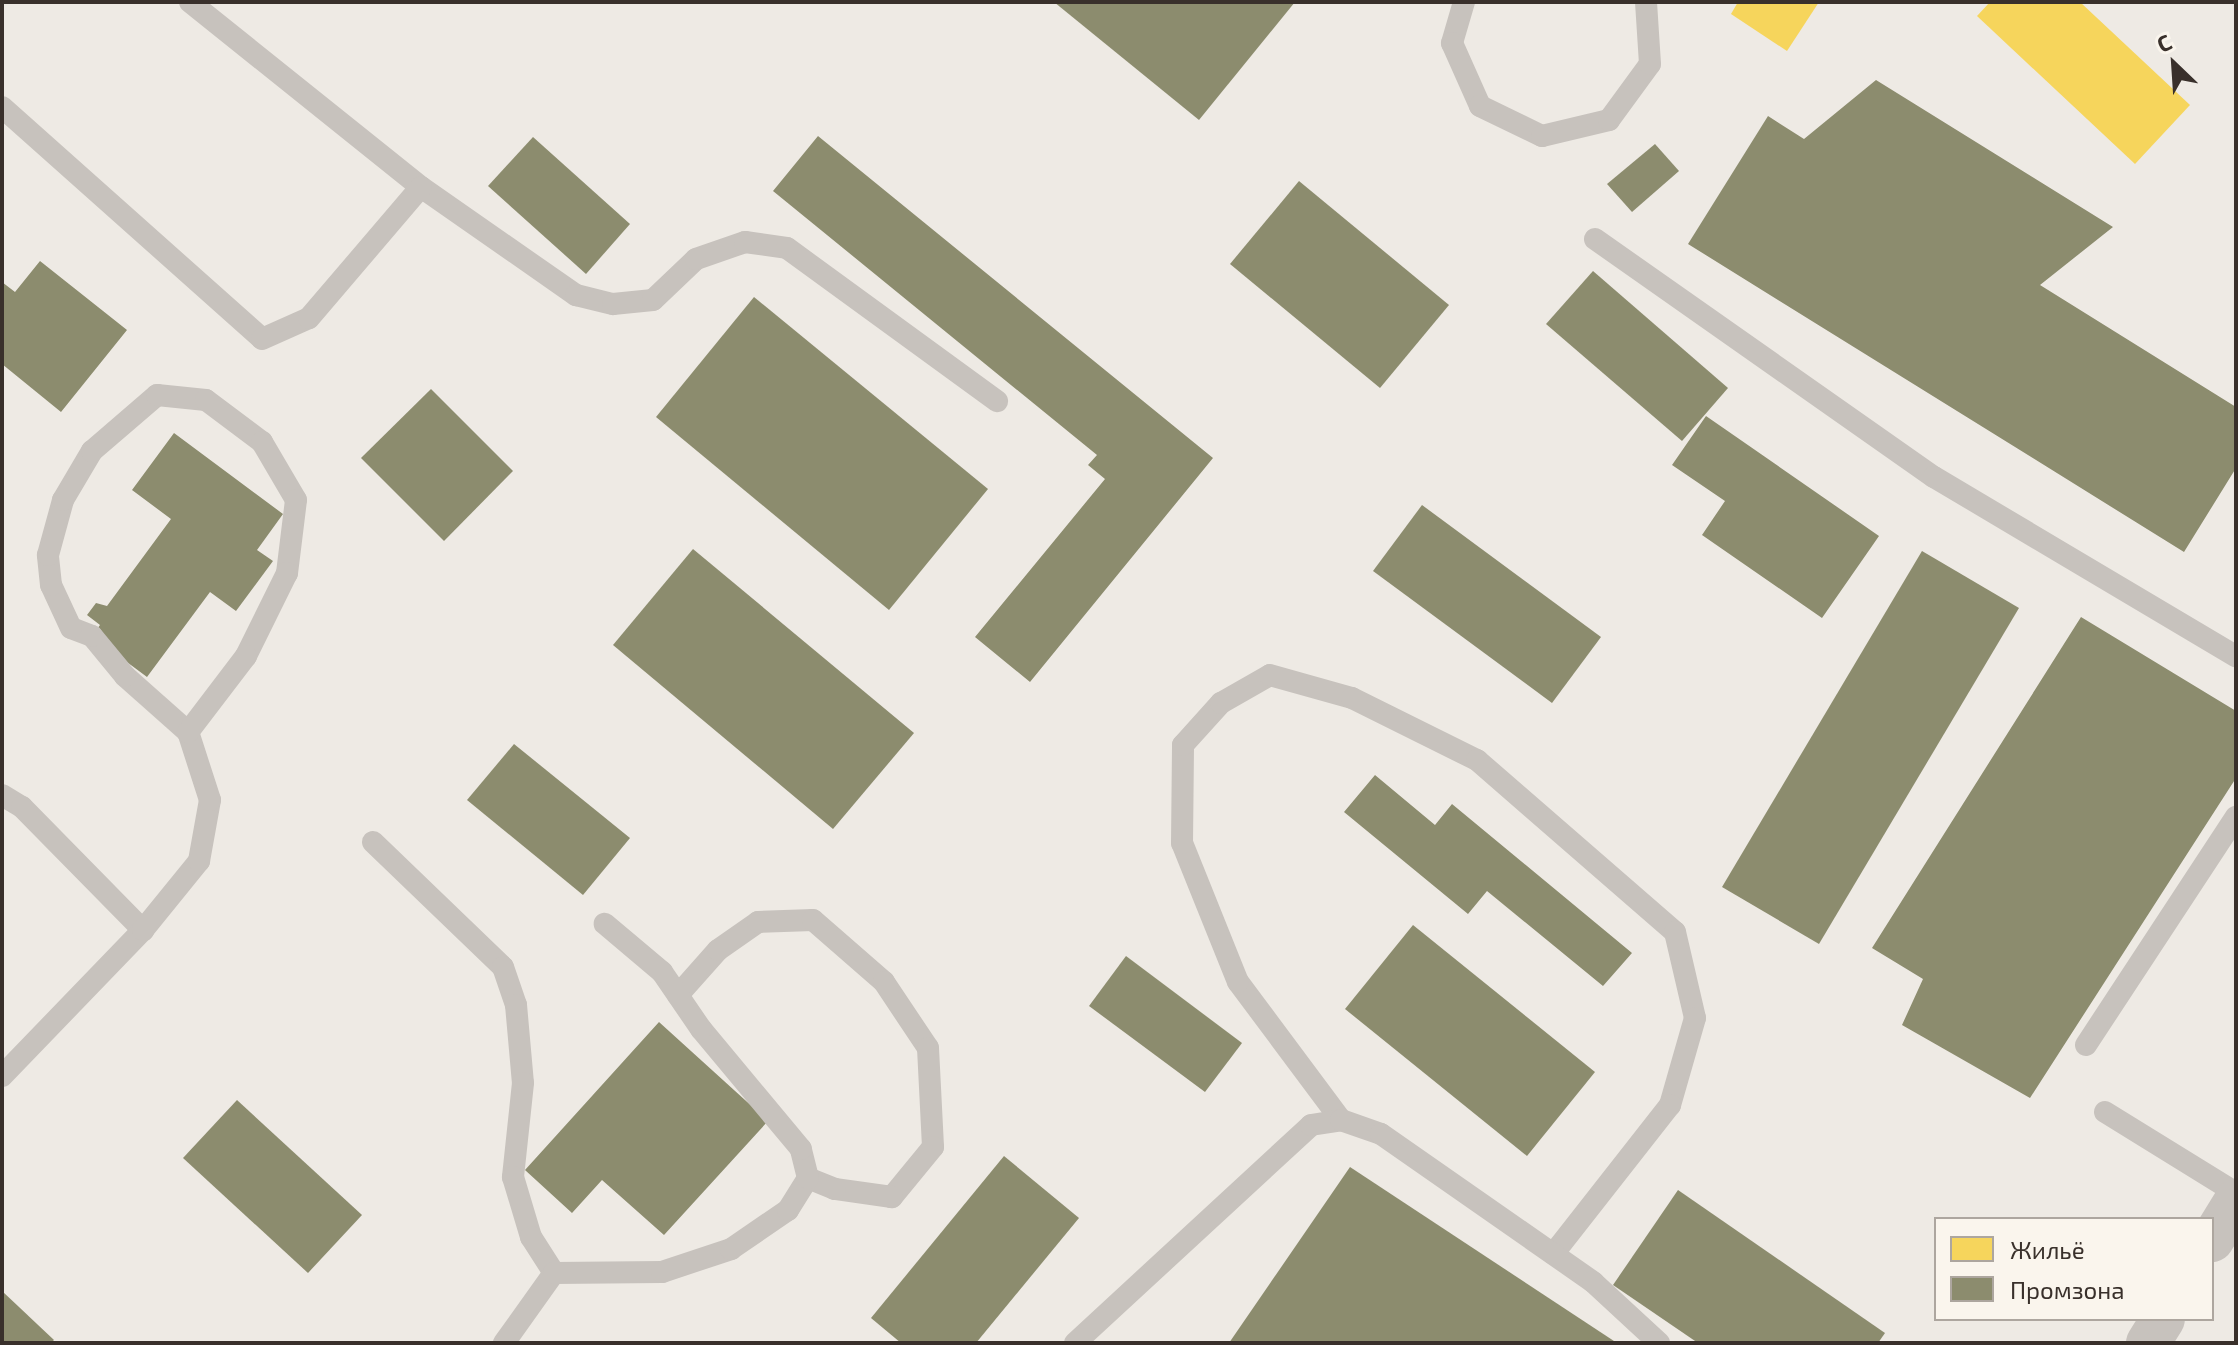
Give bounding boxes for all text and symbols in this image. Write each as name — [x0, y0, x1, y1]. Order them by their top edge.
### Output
north arrow — [2134, 24, 2214, 104]
text: С — [2153, 28, 2175, 57]
legend — [1934, 1217, 2214, 1321]
text: Жильё — [2010, 1235, 2085, 1264]
text: Промзона — [2010, 1275, 2125, 1304]

